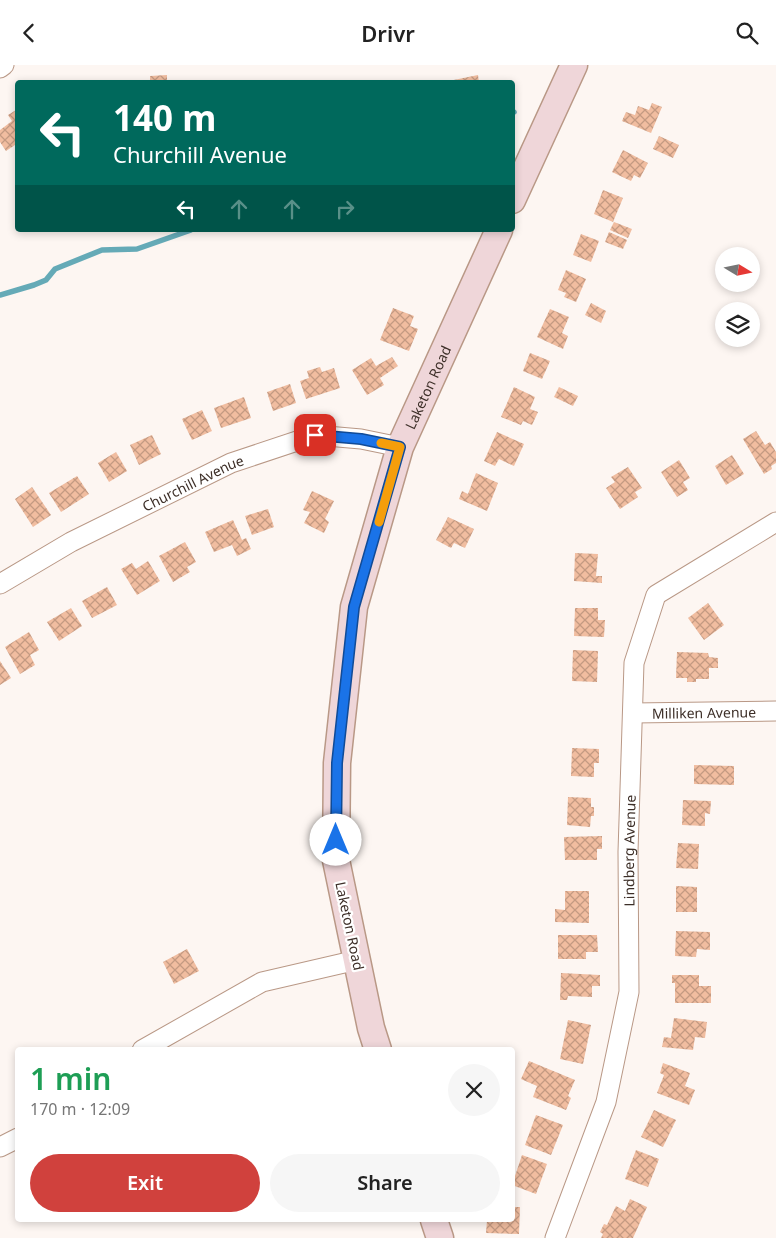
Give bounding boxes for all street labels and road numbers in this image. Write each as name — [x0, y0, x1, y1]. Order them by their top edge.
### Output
street label: Laketon Road — [400, 342, 455, 432]
street label: Churchill Avenue — [139, 450, 246, 515]
street label: Milliken Avenue — [652, 702, 756, 722]
street label: Lindberg Avenue — [618, 794, 639, 907]
street label: Laketon Road — [331, 880, 369, 972]

